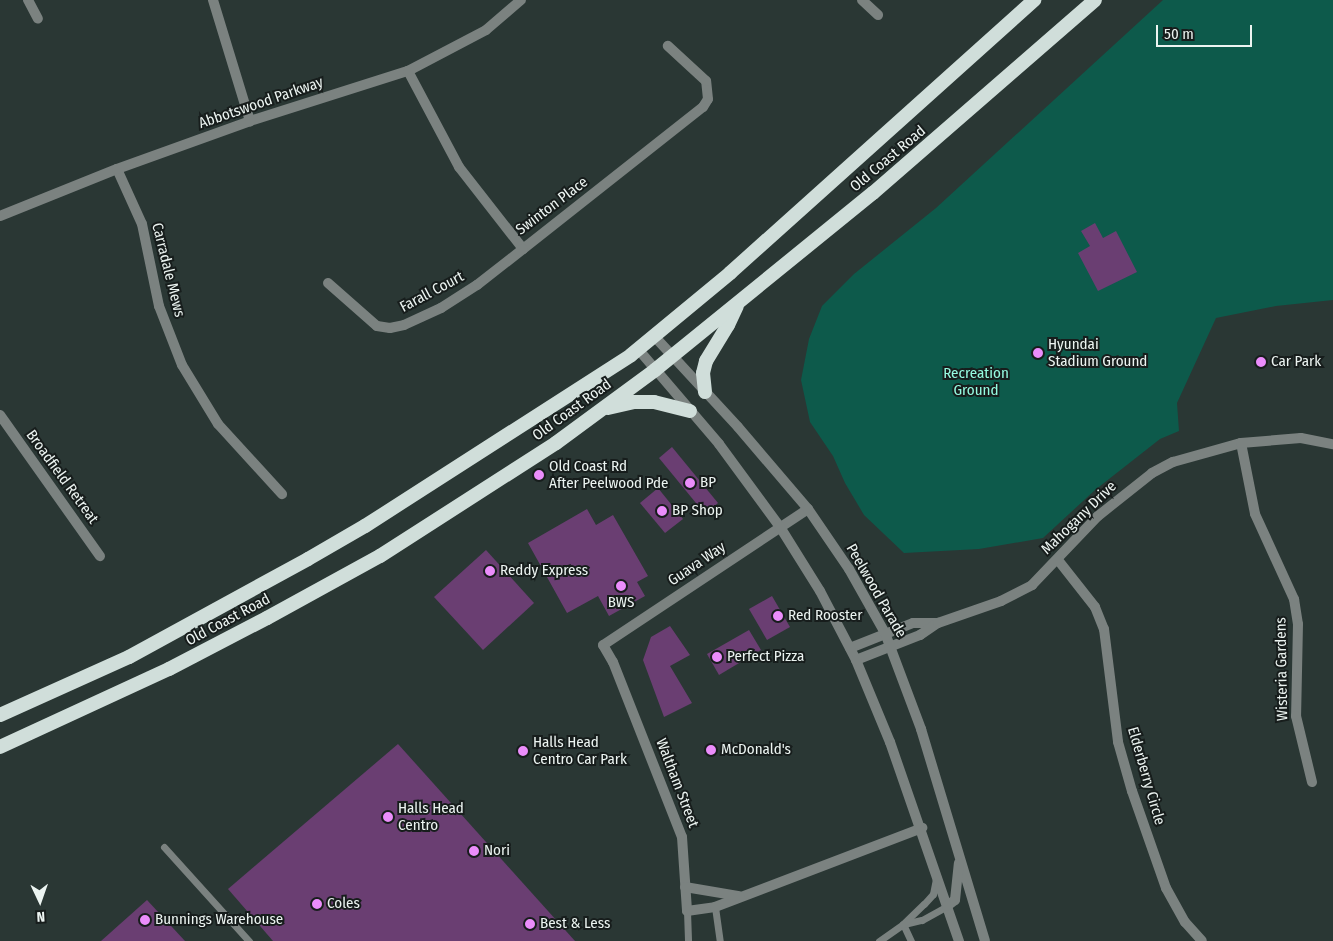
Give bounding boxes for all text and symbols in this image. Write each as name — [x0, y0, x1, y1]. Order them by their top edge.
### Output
scale bar — [1158, 15, 1254, 47]
text: 50 m — [1164, 25, 1194, 43]
street label: Abbotswood Parkway — [197, 73, 325, 133]
street label: Old Coast Road — [847, 122, 929, 196]
street label: Swinton Place — [512, 173, 592, 239]
street label: Carradale Mews — [148, 221, 188, 319]
street label: Farall Court — [397, 268, 467, 316]
place label: Hyundai Stadium Ground — [1048, 335, 1147, 370]
marker: Hyundai Stadium Ground — [1032, 347, 1044, 359]
place label: Car Park — [1271, 353, 1321, 371]
marker: Car Park — [1255, 356, 1267, 368]
park label: Recreation Ground — [943, 364, 1009, 399]
street label: Old Coast Road — [529, 375, 615, 445]
street label: Broadfield Retreat — [22, 427, 102, 527]
place label: Old Coast Rd After Peelwood Pde — [549, 457, 669, 492]
marker: Old Coast Rd After Peelwood Pde — [533, 469, 545, 481]
place label: BP — [700, 474, 716, 492]
marker: BP — [684, 477, 696, 489]
street label: Mahogany Drive — [1038, 478, 1120, 558]
place label: BP Shop — [672, 502, 723, 520]
marker: BP Shop — [656, 505, 668, 517]
street label: Guava Way — [665, 538, 729, 590]
street label: Peelwood Parade — [842, 541, 910, 641]
place label: Reddy Express — [500, 562, 588, 580]
marker: Reddy Express — [484, 565, 496, 577]
marker: BWS — [615, 580, 627, 592]
street label: Old Coast Road — [183, 590, 273, 650]
place label: BWS — [608, 594, 634, 612]
place label: Red Rooster — [788, 607, 862, 625]
marker: Red Rooster — [772, 610, 784, 622]
street label: Wisteria Gardens — [1272, 617, 1292, 721]
place label: Perfect Pizza — [727, 648, 804, 666]
marker: Perfect Pizza — [711, 651, 723, 663]
street label: Elderberry Circle — [1123, 725, 1169, 827]
place label: Halls Head Centro Car Park — [533, 733, 627, 768]
street label: Waltham Street — [652, 736, 702, 830]
place label: McDonald's — [721, 741, 791, 759]
marker: McDonald's — [705, 744, 717, 756]
marker: Halls Head Centro Car Park — [517, 745, 529, 757]
place label: Halls Head Centro — [398, 799, 464, 834]
marker: Halls Head Centro — [382, 811, 394, 823]
place label: Nori — [484, 842, 510, 860]
marker: Nori — [468, 845, 480, 857]
north arrow — [15, 876, 65, 926]
place label: Coles — [327, 895, 360, 913]
marker: Coles — [311, 898, 323, 910]
text: N — [36, 908, 45, 925]
place label: Bunnings Warehouse — [155, 911, 283, 929]
marker: Bunnings Warehouse — [139, 914, 151, 926]
place label: Best & Less — [540, 915, 610, 933]
marker: Best & Less — [524, 918, 536, 930]

